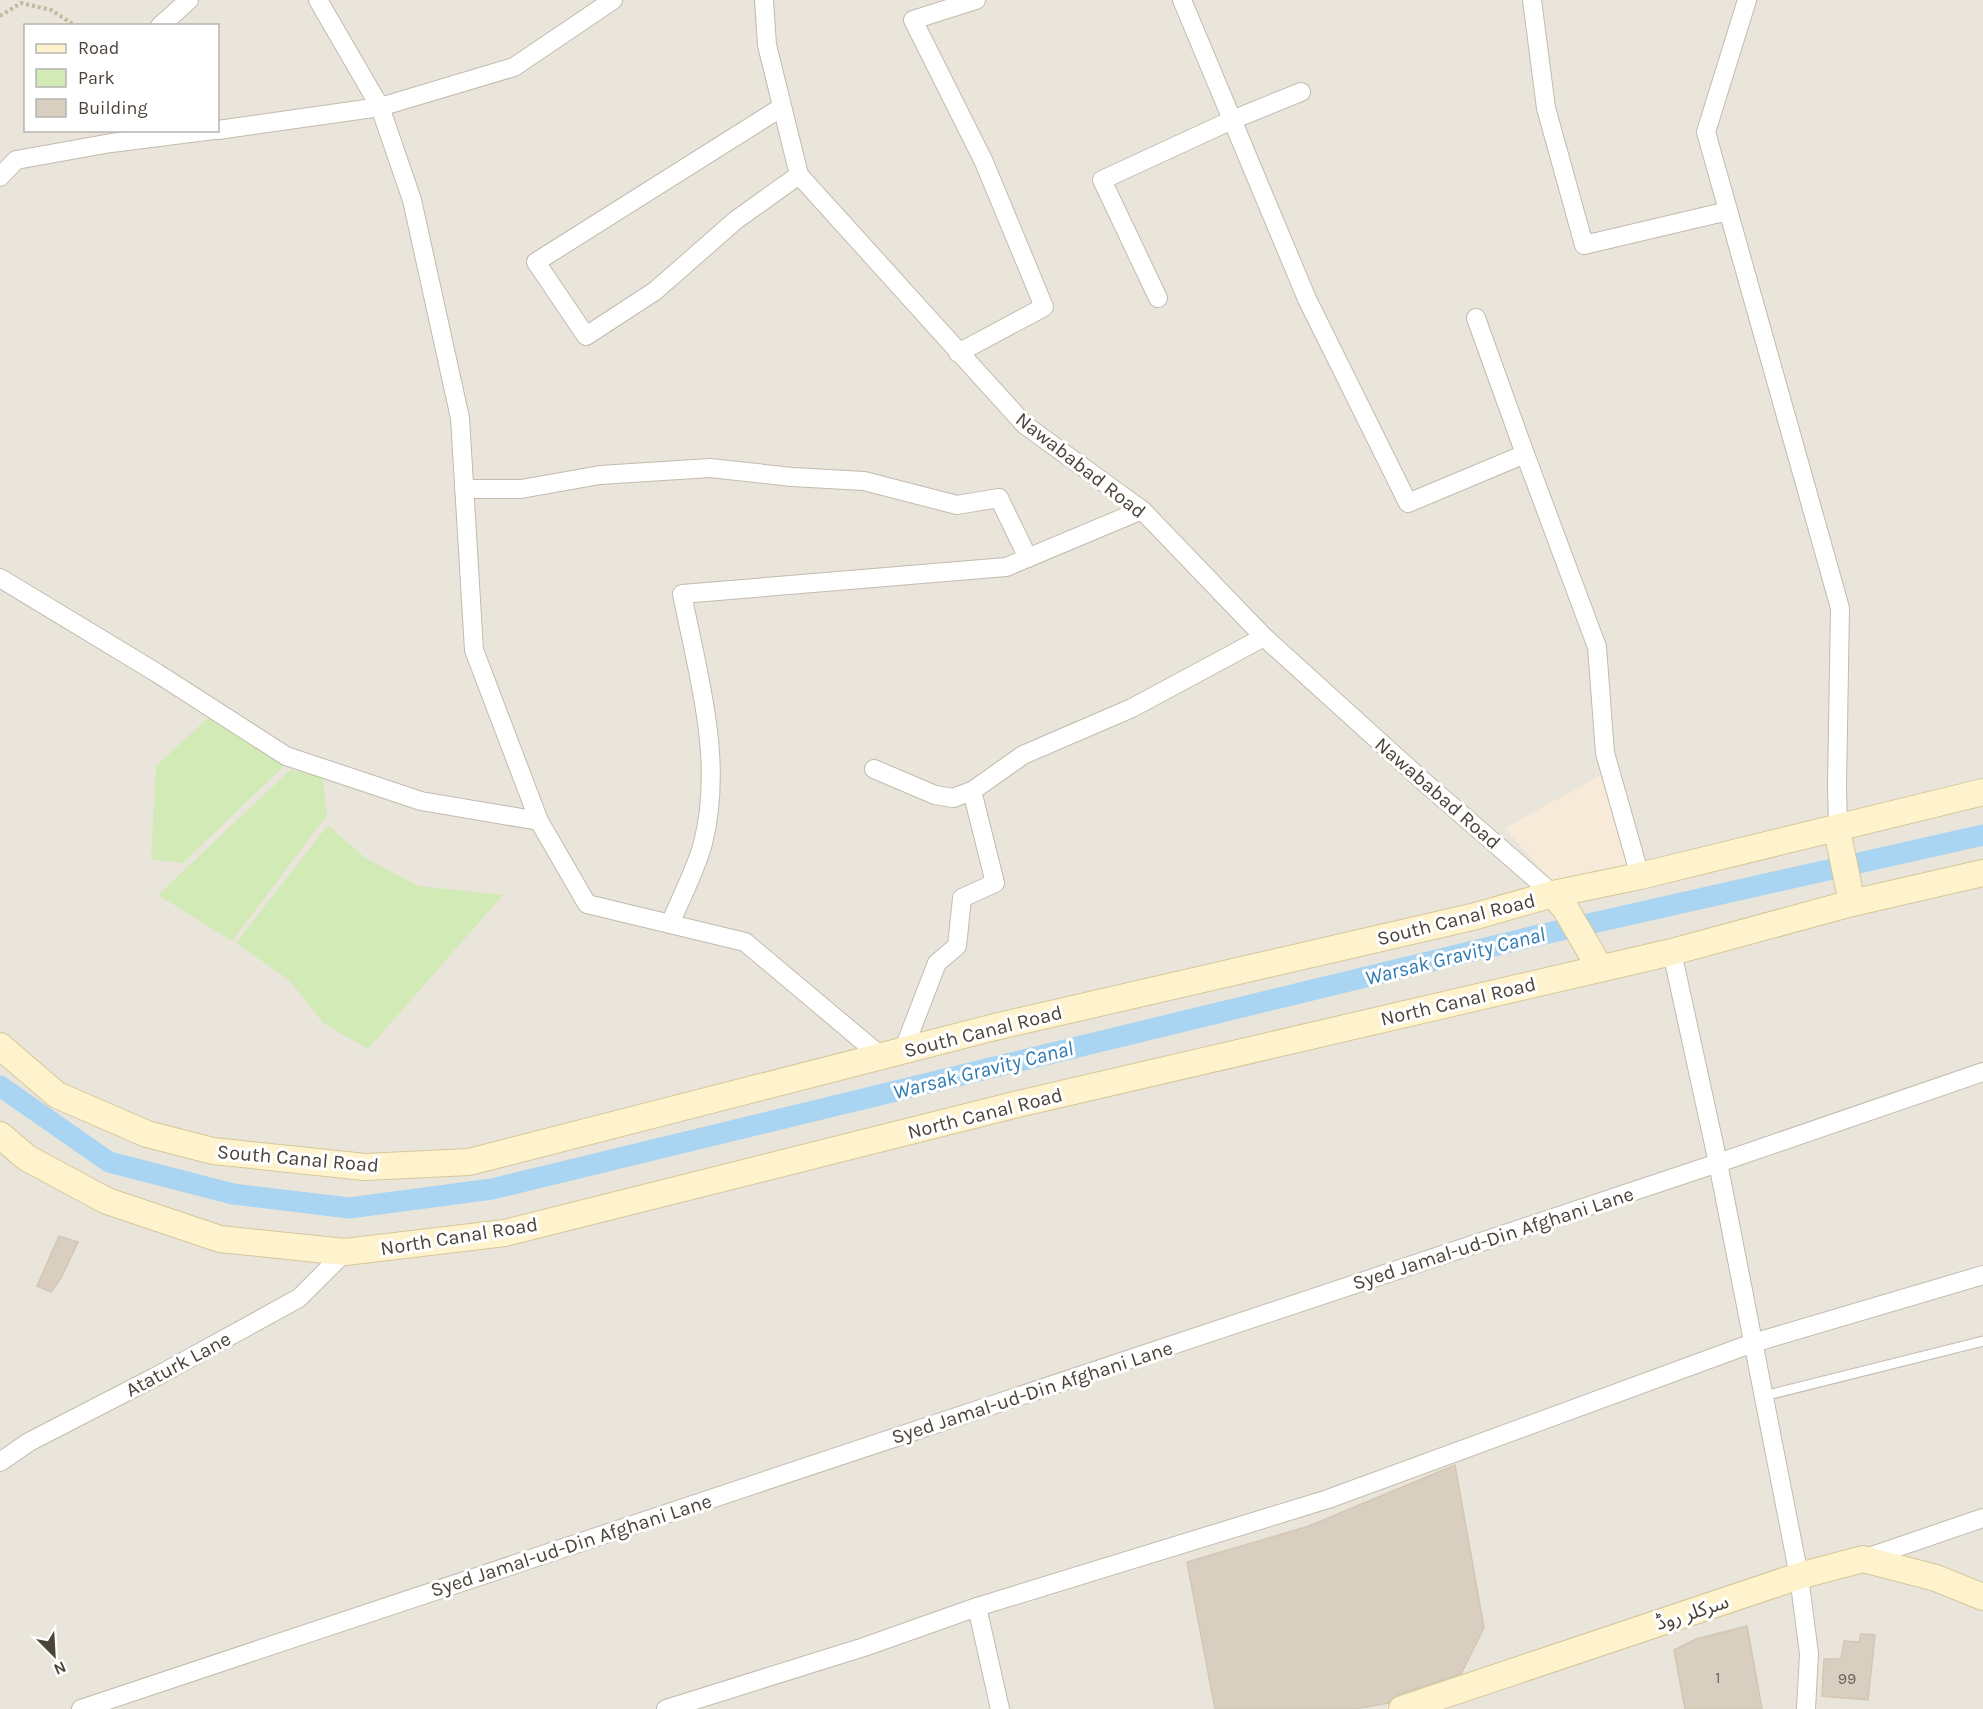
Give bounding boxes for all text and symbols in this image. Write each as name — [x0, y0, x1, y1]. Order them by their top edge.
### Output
legend — [24, 24, 219, 132]
text: Road — [78, 37, 119, 59]
text: Park — [78, 67, 115, 89]
text: Building — [78, 97, 148, 119]
street label: Nawababad Road — [1011, 408, 1150, 523]
street label: Nawababad Road — [1370, 733, 1505, 854]
street label: South Canal Road — [1375, 889, 1538, 950]
water label: Warsak Gravity Canal — [1362, 922, 1548, 990]
street label: North Canal Road — [1378, 972, 1538, 1031]
street label: South Canal Road — [902, 1001, 1065, 1062]
water label: Warsak Gravity Canal — [890, 1036, 1076, 1104]
street label: North Canal Road — [905, 1083, 1065, 1144]
street label: South Canal Road — [216, 1140, 380, 1177]
street label: Syed Jamal-ud-Din Afghani Lane — [1350, 1182, 1636, 1295]
street label: North Canal Road — [379, 1213, 539, 1260]
street label: Ataturk Lane — [122, 1327, 235, 1402]
street label: Syed Jamal-ud-Din Afghani Lane — [889, 1336, 1175, 1449]
street label: Syed Jamal-ud-Din Afghani Lane — [428, 1489, 714, 1602]
street label: سرکلر روڈ — [1653, 1590, 1732, 1635]
north arrow — [24, 1625, 84, 1685]
text: N — [51, 1657, 69, 1679]
house number: 1 — [1715, 1668, 1721, 1687]
house number: 99 — [1838, 1669, 1856, 1688]

